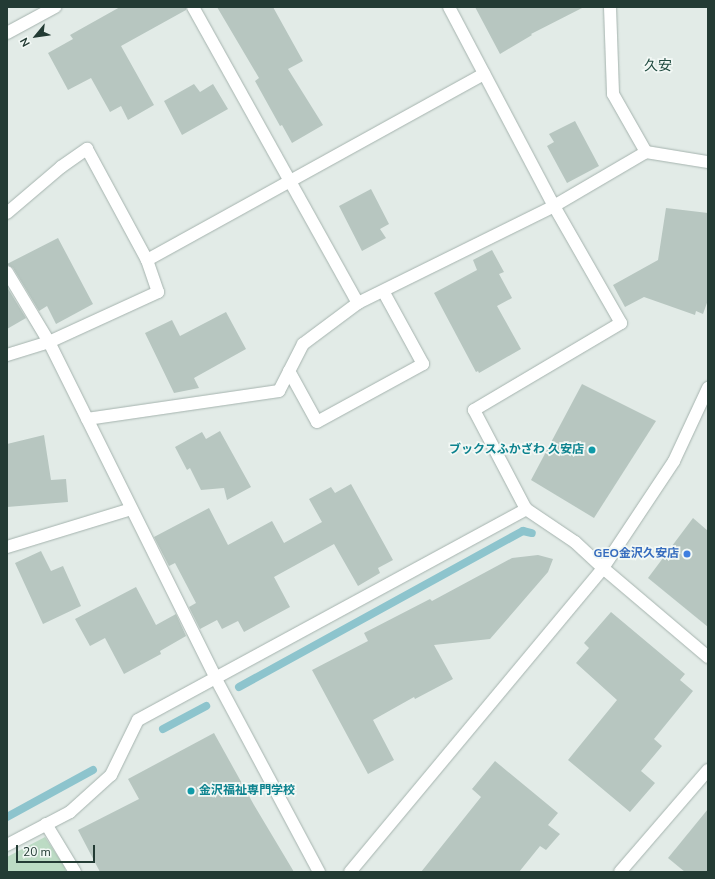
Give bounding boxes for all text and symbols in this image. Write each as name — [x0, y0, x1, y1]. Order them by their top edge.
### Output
north arrow — [16, 16, 56, 56]
text: N — [17, 35, 34, 49]
district label: 久安 — [644, 58, 672, 74]
place label: ブックスふかざわ 久安店 — [449, 443, 584, 457]
marker: ブックスふかざわ 久安店 — [587, 445, 597, 455]
place label: GEO金沢久安店 — [594, 547, 679, 561]
marker: GEO金沢久安店 — [682, 549, 692, 559]
place label: 金沢福祉専門学校 — [199, 784, 295, 798]
marker: 金沢福祉専門学校 — [186, 786, 196, 796]
scale bar — [18, 837, 97, 863]
text: 20 m — [23, 844, 51, 860]

